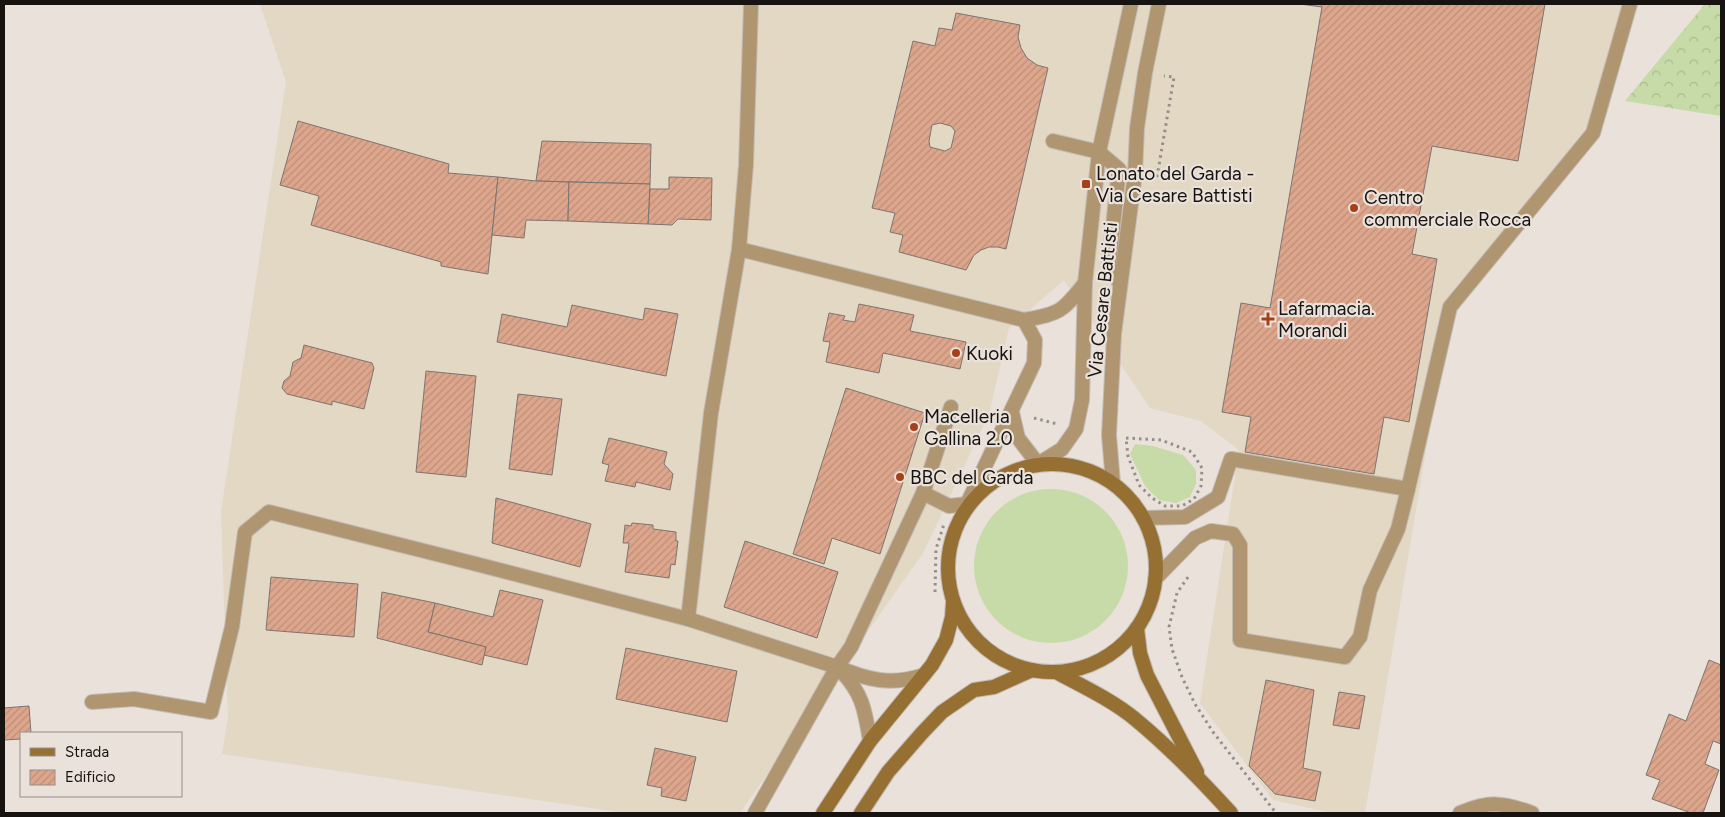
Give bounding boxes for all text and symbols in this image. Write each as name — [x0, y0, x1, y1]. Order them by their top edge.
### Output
place label: Lonato del Garda - Via Cesare Battisti — [1096, 162, 1254, 207]
marker: Lonato del Garda - Via Cesare Battisti — [1080, 178, 1092, 190]
place label: Centro commerciale Rocca — [1364, 186, 1531, 231]
marker: Centro commerciale Rocca — [1348, 202, 1360, 214]
street label: Via Cesare Battisti — [1083, 221, 1122, 379]
place label: Lafarmacia. Morandi — [1278, 297, 1375, 342]
marker: Lafarmacia. Morandi — [1262, 313, 1274, 325]
place label: Kuoki — [966, 342, 1013, 365]
marker: Kuoki — [950, 347, 962, 359]
place label: Macelleria Gallina 2.0 — [924, 405, 1013, 450]
marker: Macelleria Gallina 2.0 — [908, 421, 920, 433]
place label: BBC del Garda — [910, 466, 1033, 489]
marker: BBC del Garda — [894, 471, 906, 483]
legend — [20, 732, 182, 797]
text: Strada — [65, 743, 109, 761]
text: Edificio — [65, 768, 116, 786]

